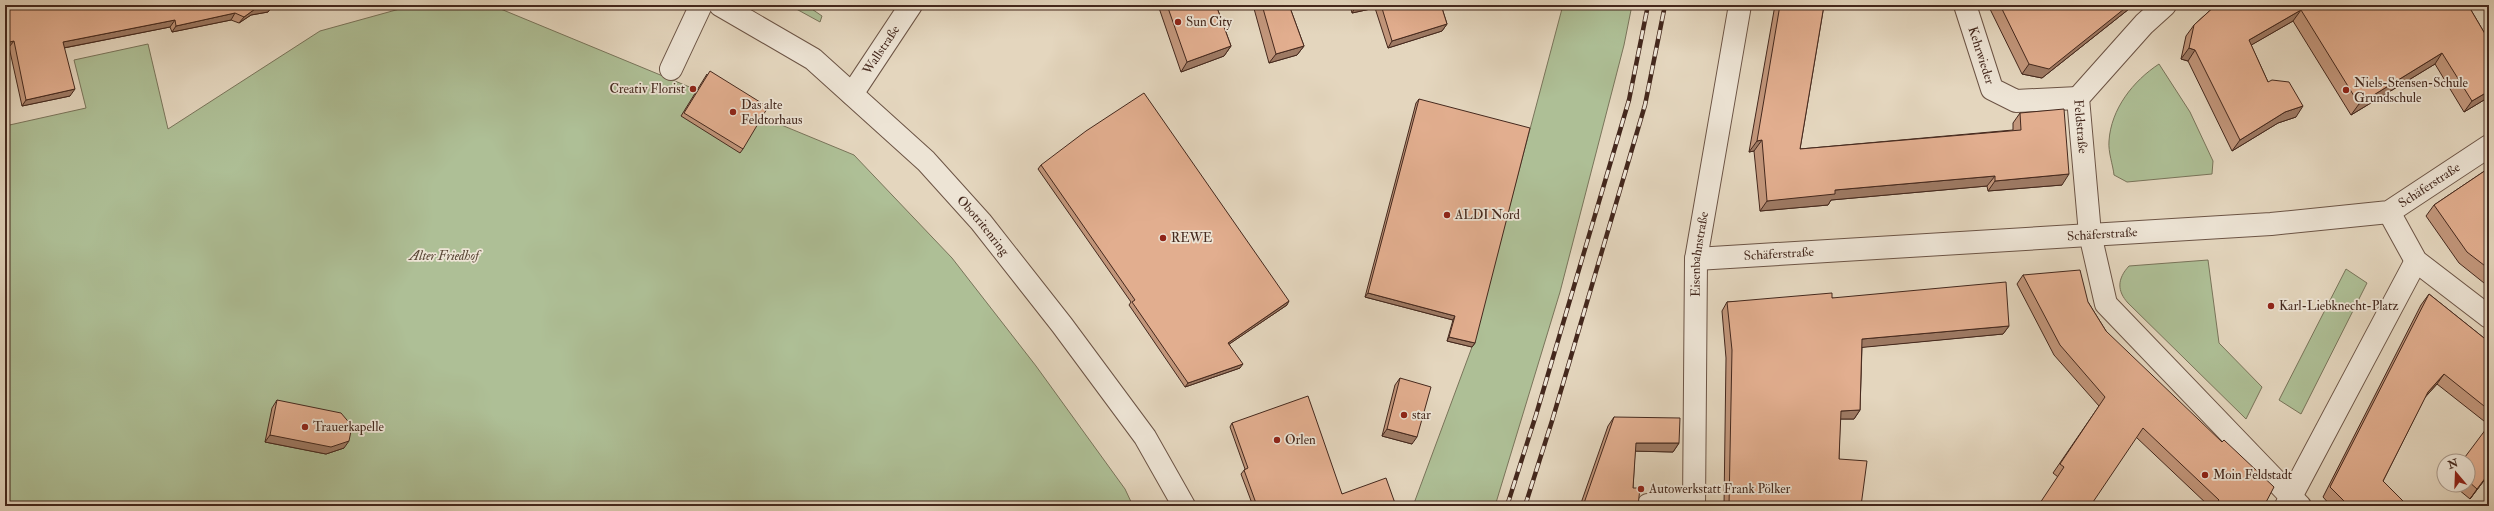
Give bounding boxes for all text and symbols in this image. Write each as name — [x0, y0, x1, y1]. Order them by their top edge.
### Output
place label: Sun City — [1186, 14, 1232, 31]
marker: Sun City — [1173, 17, 1183, 27]
street label: Wallstraße — [859, 22, 904, 78]
street label: Kehrwieder — [1964, 25, 1998, 86]
place label: Niels-Stensen-Schule Grundschule — [2354, 75, 2469, 106]
place label: Creativ Florist — [609, 81, 685, 97]
marker: Creativ Florist — [688, 84, 698, 94]
marker: Niels-Stensen-Schule Grundschule — [2341, 85, 2351, 95]
place label: Das alte Feldtorhaus — [741, 97, 803, 128]
street label: Feldstraße — [2070, 99, 2091, 155]
marker: Das alte Feldtorhaus — [728, 107, 738, 117]
street label: Schäferstraße — [2396, 159, 2464, 211]
street label: Obotritenring — [953, 192, 1013, 260]
place label: ALDI Nord — [1454, 207, 1521, 223]
marker: ALDI Nord — [1442, 210, 1452, 220]
street label: Eisenbahnstraße — [1688, 210, 1712, 297]
street label: Schäferstraße — [2067, 224, 2138, 244]
place label: REWE — [1171, 230, 1212, 246]
marker: REWE — [1158, 233, 1168, 243]
street label: Schäferstraße — [1743, 244, 1815, 264]
park label: Alter Friedhof — [407, 248, 482, 264]
place label: Karl-Liebknecht-Platz — [2279, 298, 2399, 314]
marker: Karl-Liebknecht-Platz — [2266, 301, 2276, 311]
place label: star — [1412, 407, 1431, 423]
marker: star — [1399, 410, 1409, 420]
place label: Trauerkapelle — [313, 419, 384, 436]
marker: Trauerkapelle — [300, 422, 310, 432]
place label: Orlen — [1285, 432, 1316, 448]
marker: Orlen — [1272, 435, 1282, 445]
north arrow — [2436, 453, 2476, 493]
text: N — [2445, 456, 2461, 472]
place label: Moin Feldstadt — [2213, 467, 2292, 483]
marker: Moin Feldstadt — [2200, 470, 2210, 480]
place label: Autowerkstatt Frank Pölker — [1648, 481, 1791, 497]
marker: Autowerkstatt Frank Pölker — [1636, 484, 1646, 494]

